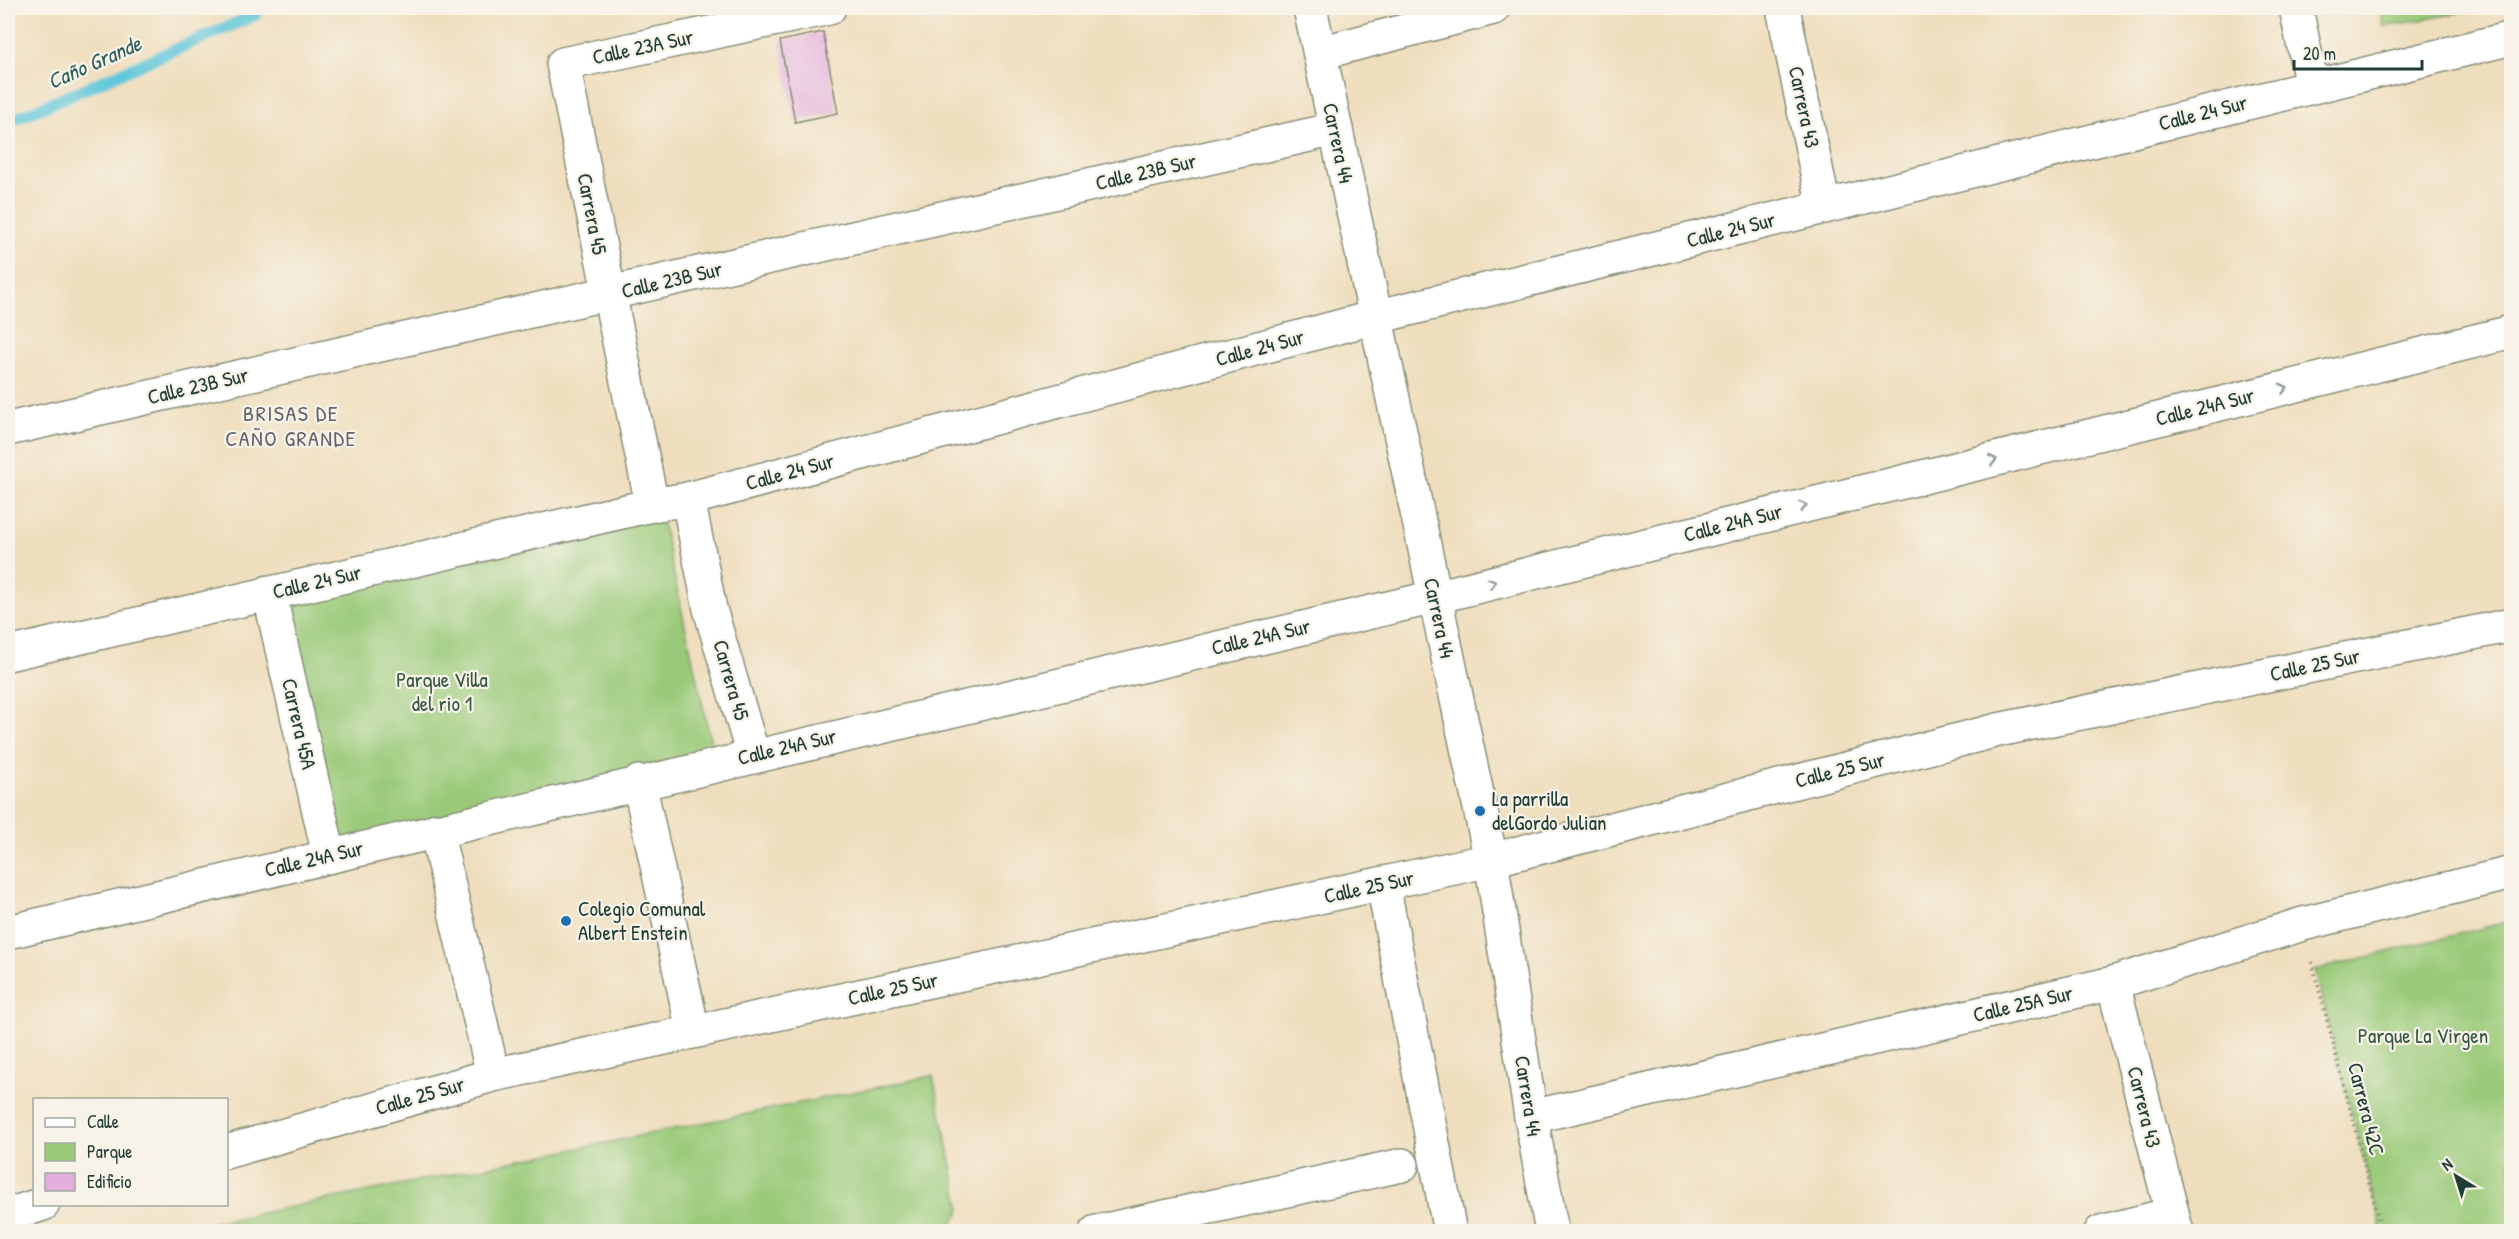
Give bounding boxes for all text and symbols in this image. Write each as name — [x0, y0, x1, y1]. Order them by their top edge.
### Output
street label: Calle 23A Sur — [590, 22, 696, 71]
water label: Caño Grande — [42, 28, 147, 96]
scale bar — [2294, 33, 2422, 71]
text: 20 m — [2303, 41, 2336, 66]
street label: Carrera 43 — [1782, 63, 1827, 150]
street label: Calle 24 Sur — [2155, 87, 2250, 138]
street label: Carrera 44 — [1316, 100, 1361, 186]
street label: Calle 23B Sur — [1093, 146, 1199, 197]
street label: Carrera 45 — [570, 171, 615, 257]
street label: Calle 24 Sur — [1683, 204, 1778, 255]
street label: Calle 23B Sur — [619, 254, 725, 305]
street label: Calle 24 Sur — [1212, 322, 1307, 373]
street label: Calle 23B Sur — [145, 360, 251, 411]
street label: Calle 24A Sur — [2152, 380, 2257, 433]
one-way arrow — [2279, 383, 2289, 396]
district label: BRISAS DE CAÑO GRANDE — [225, 398, 357, 453]
street label: Calle 24 Sur — [742, 446, 837, 497]
one-way arrow — [1988, 454, 1998, 467]
street label: Calle 24A Sur — [1680, 496, 1785, 549]
one-way arrow — [1798, 501, 1808, 514]
street label: Calle 24 Sur — [269, 557, 364, 606]
street label: Carrera 44 — [1417, 575, 1462, 661]
one-way arrow — [1486, 577, 1496, 590]
street label: Calle 24A Sur — [1208, 611, 1313, 662]
street label: Carrera 45 — [706, 636, 757, 723]
street label: Calle 25 Sur — [2267, 641, 2363, 688]
park label: Parque Villa del rio 1 — [396, 665, 488, 718]
street label: Carrera 45A — [275, 676, 324, 772]
street label: Calle 24A Sur — [734, 721, 839, 772]
street label: Calle 25 Sur — [1792, 744, 1888, 795]
place label: La parrilla delGordo Julian — [1492, 784, 1606, 837]
marker: La parrilla delGordo Julian — [1473, 804, 1487, 818]
street label: Calle 24A Sur — [261, 833, 366, 884]
street label: Calle 25 Sur — [1321, 863, 1417, 910]
place label: Colegio Comunal Albert Enstein — [578, 894, 706, 947]
marker: Colegio Comunal Albert Enstein — [559, 914, 573, 928]
street label: Calle 25 Sur — [845, 965, 941, 1012]
street label: Calle 25A Sur — [1970, 978, 2076, 1029]
park label: Parque La Virgen — [2358, 1021, 2488, 1050]
street label: Carrera 44 — [1508, 1054, 1549, 1138]
street label: Carrera 42C — [2341, 1059, 2392, 1158]
street label: Carrera 43 — [2120, 1063, 2169, 1151]
street label: Calle 25 Sur — [372, 1069, 468, 1122]
legend — [33, 1098, 228, 1206]
text: Calle — [87, 1109, 119, 1134]
text: Parque — [87, 1139, 132, 1164]
north arrow — [2426, 1146, 2486, 1206]
text: N — [2437, 1153, 2457, 1175]
text: Edificio — [87, 1169, 131, 1194]

